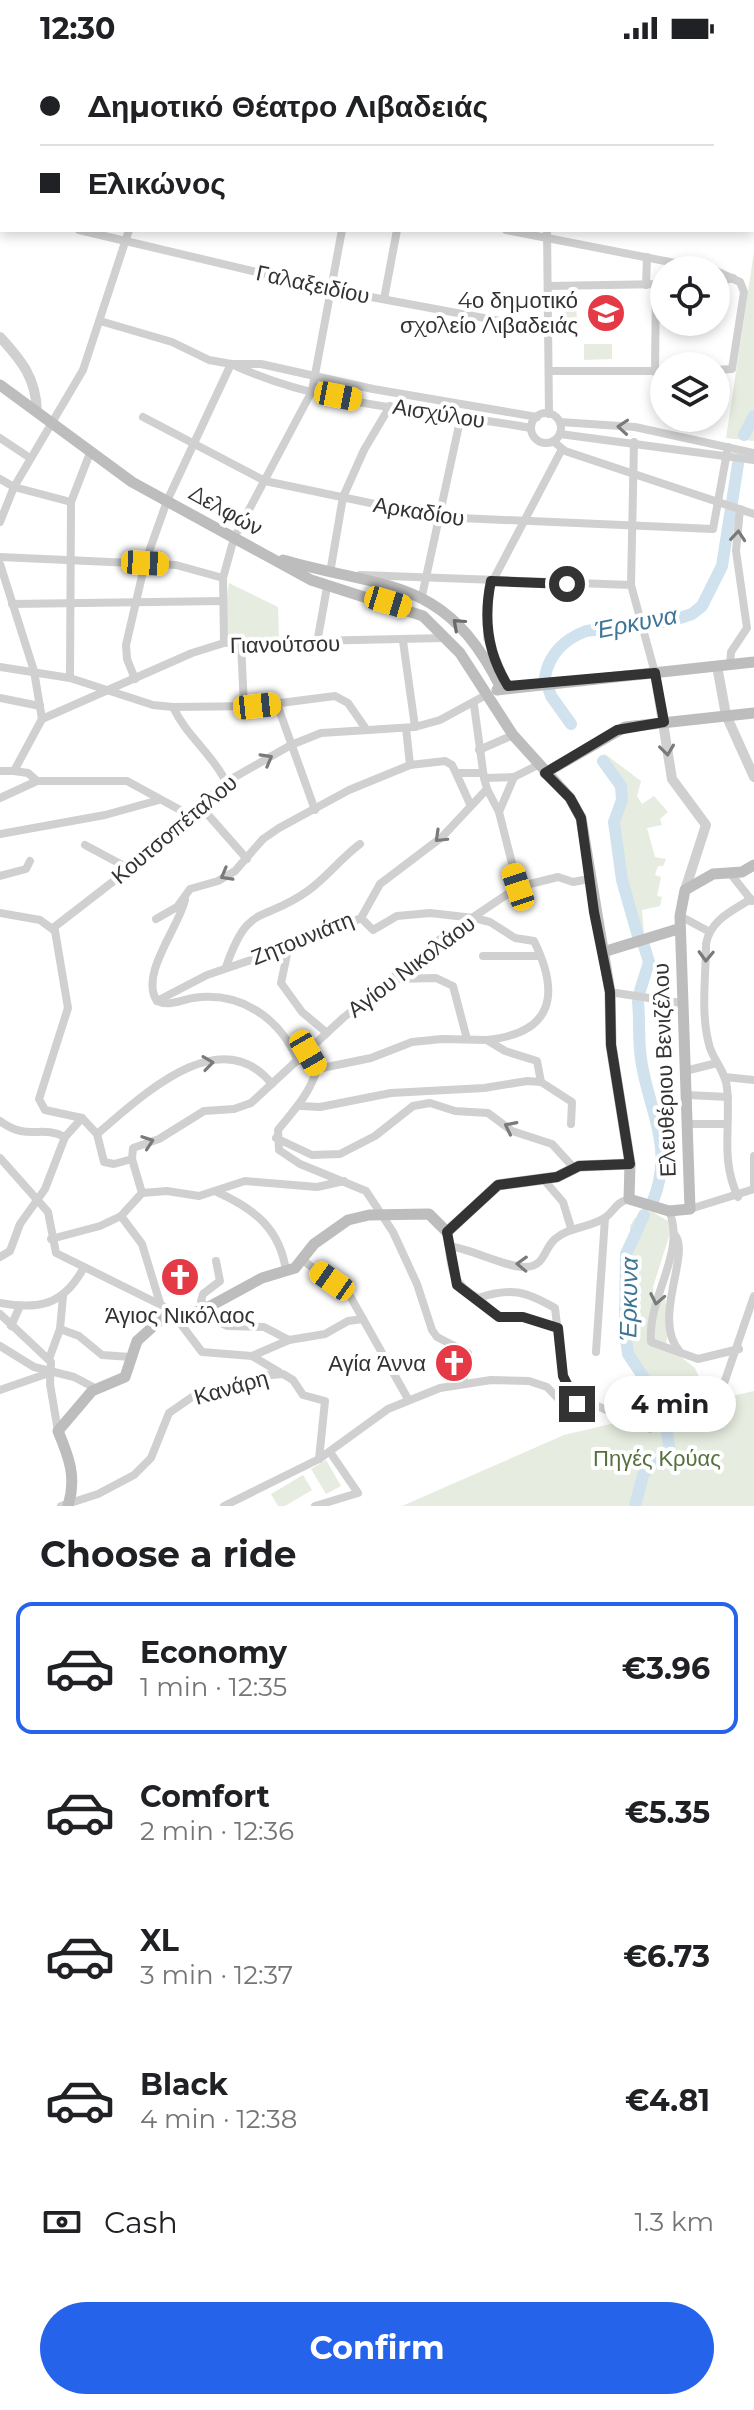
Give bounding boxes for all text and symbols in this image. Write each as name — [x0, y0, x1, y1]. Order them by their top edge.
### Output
text: 12:30 — [40, 10, 115, 47]
text: Δημοτικό Θέατρο Λιβαδειάς — [88, 88, 488, 125]
text: Ελικώνος — [88, 165, 226, 202]
map controls — [650, 256, 730, 432]
button: locate — [650, 256, 730, 336]
street label: Γαλαξειδίου — [254, 259, 372, 310]
place label: 4ο δημοτικό σχολείο Λιβαδειάς — [400, 287, 578, 339]
school or university icon: 4ο δημοτικό σχολείο Λιβαδειάς — [585, 292, 627, 334]
button: layers — [650, 352, 730, 432]
car — [312, 380, 364, 412]
street label: Αισχύλου — [391, 393, 487, 434]
one-way arrow — [616, 418, 629, 435]
street label: Δελφών — [184, 479, 267, 542]
street label: Αρκαδίου — [371, 491, 466, 532]
one-way arrow — [729, 530, 746, 543]
car — [120, 550, 170, 576]
route start — [549, 566, 585, 602]
car — [362, 584, 414, 620]
water label: Έρκυνα — [592, 600, 681, 645]
one-way arrow — [453, 618, 467, 633]
street label: Γιανούτσου — [230, 630, 340, 659]
car — [232, 692, 282, 720]
one-way arrow — [659, 744, 676, 757]
one-way arrow — [258, 753, 273, 768]
street label: Κουτσοπέταλου — [106, 769, 243, 890]
one-way arrow — [435, 827, 449, 842]
car — [499, 860, 537, 914]
one-way arrow — [220, 865, 235, 881]
street label: Ζητουνιάτη — [247, 906, 357, 971]
street label: Αγίου Νικολάου — [342, 910, 480, 1023]
one-way arrow — [698, 950, 715, 963]
street label: Ελευθέριου Βενιζέλου — [647, 963, 682, 1177]
car — [286, 1026, 330, 1080]
one-way arrow — [201, 1055, 215, 1072]
one-way arrow — [504, 1121, 518, 1137]
one-way arrow — [140, 1136, 154, 1152]
church icon: Άγιος Νικόλαος — [159, 1256, 201, 1298]
one-way arrow — [515, 1256, 528, 1273]
water label: Έρκυνα — [613, 1256, 644, 1341]
car — [305, 1257, 359, 1305]
one-way arrow — [649, 1292, 666, 1306]
place label: Άγιος Νικόλαος — [105, 1302, 255, 1329]
church icon: Αγία Άννα — [433, 1342, 475, 1384]
place label: Αγία Άννα — [328, 1350, 426, 1377]
street label: Κανάρη — [191, 1364, 271, 1411]
callout: 4 min — [605, 1376, 737, 1432]
route end — [559, 1386, 595, 1422]
text: 4 min — [631, 1388, 709, 1420]
park label: Πηγές Κρύας — [593, 1445, 721, 1472]
text: Choose a ride — [40, 1532, 297, 1576]
icon: car — [44, 1632, 116, 1704]
text: Economy — [140, 1634, 287, 1671]
text: €3.96 — [622, 1650, 710, 1687]
text: 1 min · 12:35 — [140, 1671, 287, 1703]
icon: car — [44, 1776, 116, 1848]
text: Comfort — [140, 1778, 270, 1815]
text: €5.35 — [625, 1794, 710, 1831]
text: 2 min · 12:36 — [140, 1815, 294, 1847]
icon: car — [44, 1920, 116, 1992]
text: XL — [140, 1922, 179, 1959]
text: €6.73 — [623, 1938, 710, 1975]
text: 3 min · 12:37 — [140, 1959, 293, 1991]
icon: car — [44, 2064, 116, 2136]
text: Black — [140, 2066, 228, 2103]
text: €4.81 — [625, 2082, 710, 2119]
text: 4 min · 12:38 — [140, 2103, 297, 2135]
icon: cash — [40, 2200, 84, 2244]
text: Cash — [104, 2204, 178, 2241]
text: 1.3 km — [634, 2206, 714, 2238]
button: Confirm — [40, 2302, 714, 2394]

